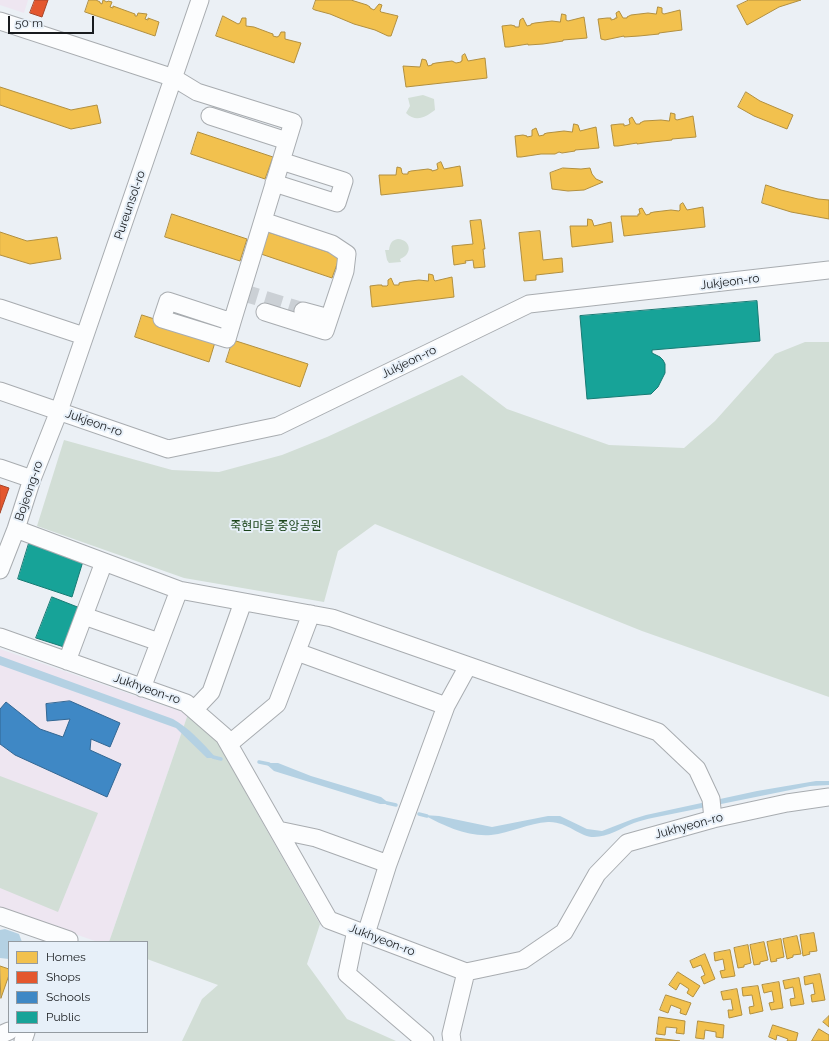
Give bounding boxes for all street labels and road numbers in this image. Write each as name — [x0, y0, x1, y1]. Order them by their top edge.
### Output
street label: Pureunsol-ro — [111, 169, 149, 241]
street label: Jukjeon-ro — [700, 271, 760, 293]
street label: Jukjeon-ro — [379, 343, 439, 381]
street label: Jukjeon-ro — [64, 407, 124, 439]
street label: Bojeong-ro — [12, 459, 46, 523]
street label: Jukhyeon-ro — [112, 671, 182, 707]
street label: Jukhyeon-ro — [653, 810, 725, 842]
street label: Jukhyeon-ro — [347, 921, 417, 959]

